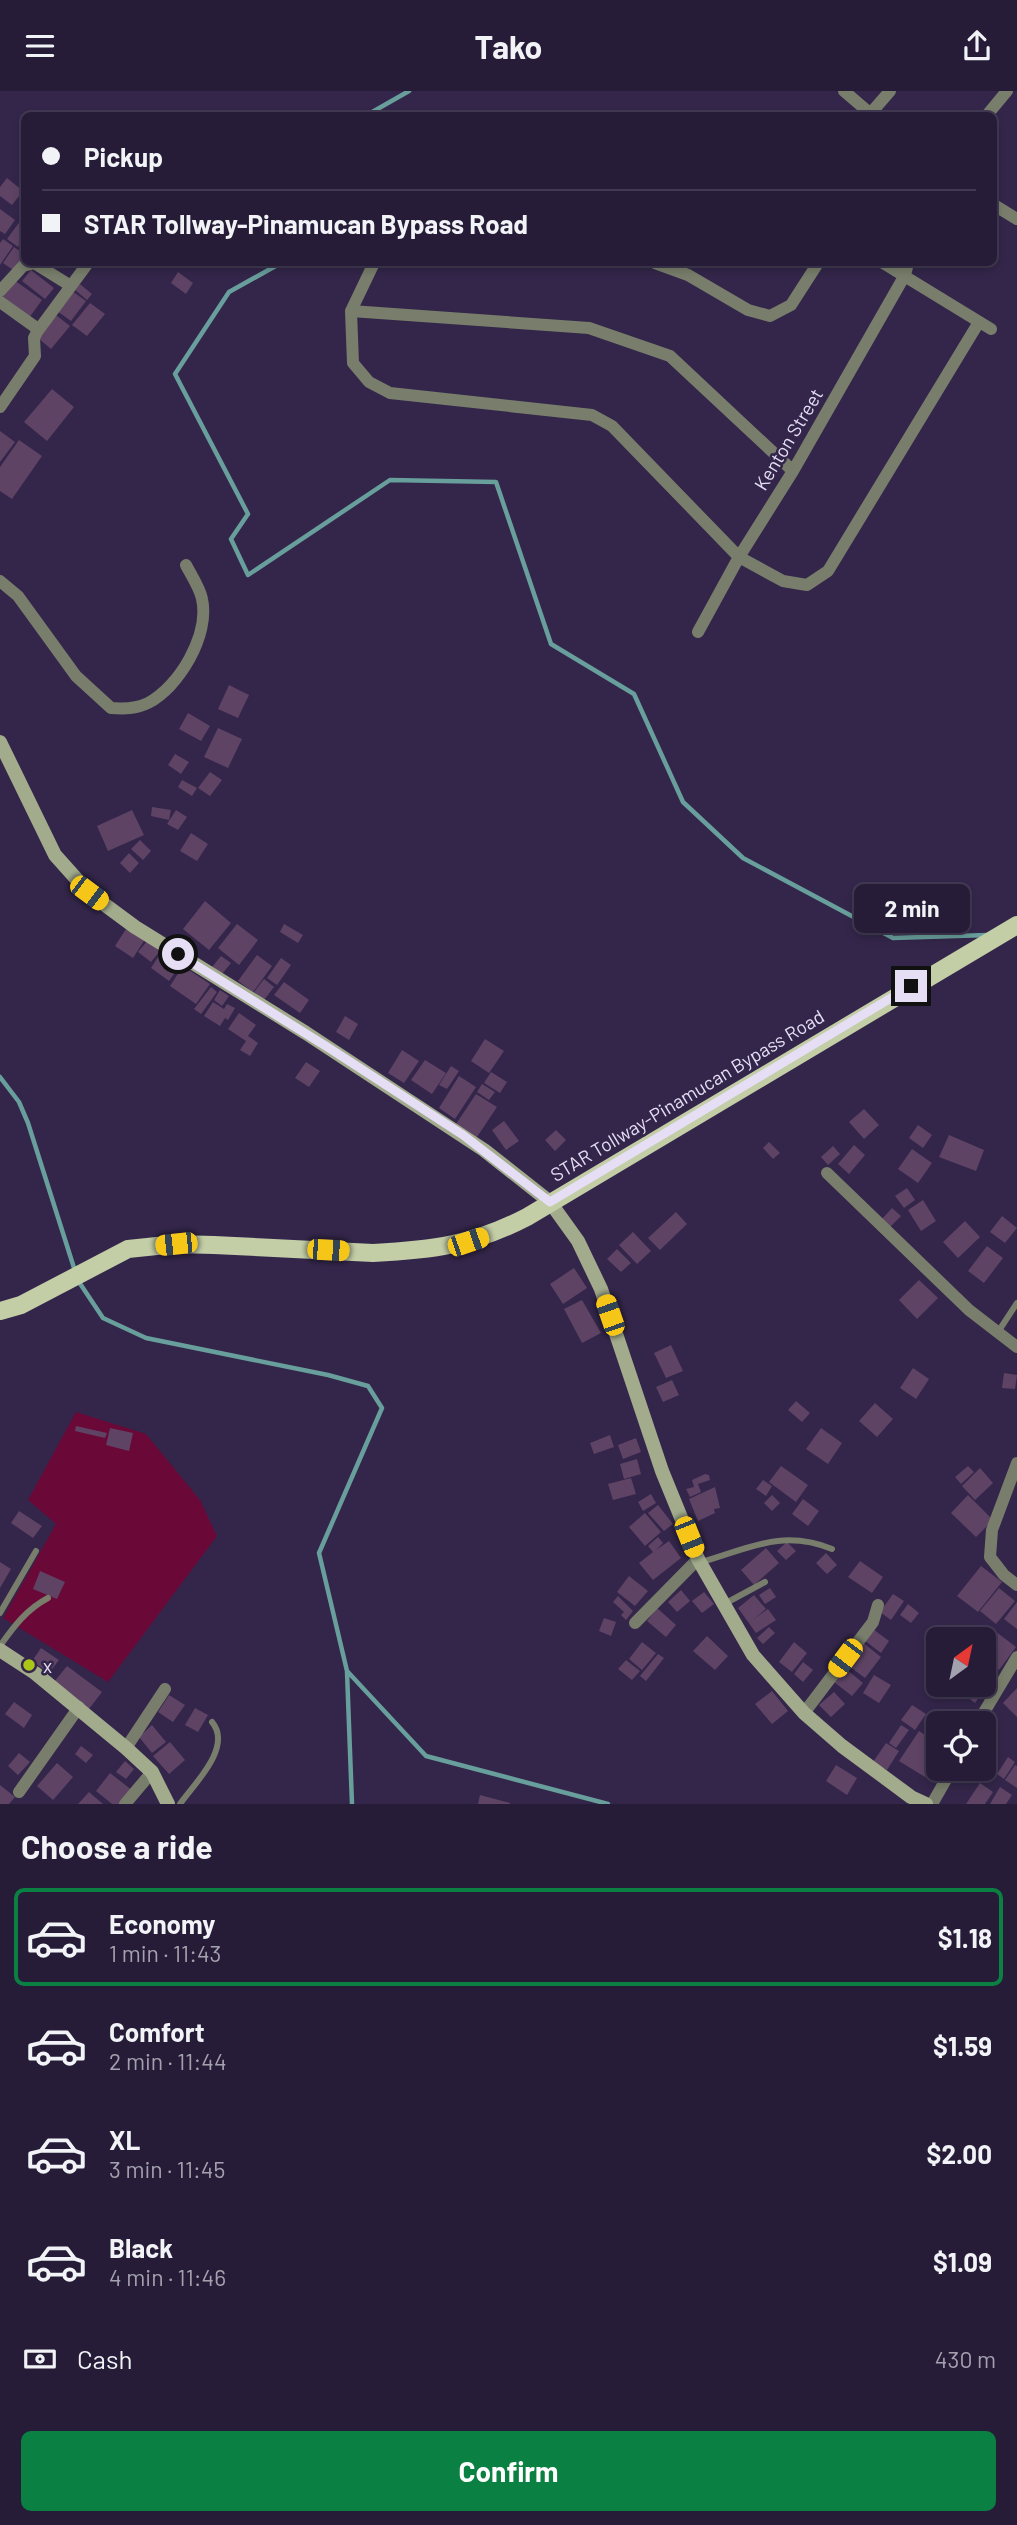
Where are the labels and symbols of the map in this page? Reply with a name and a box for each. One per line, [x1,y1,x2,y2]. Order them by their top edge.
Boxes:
street label: Kenton Street [749,384,827,494]
car [66,872,113,914]
callout: 2 min [853,885,969,933]
route start [162,938,194,970]
route end [895,970,927,1002]
street label: STAR Tollway-Pinamucan Bypass Road [546,1004,828,1186]
car [445,1225,492,1259]
car [155,1231,198,1257]
car [307,1238,350,1262]
car [594,1292,627,1338]
car [672,1514,707,1560]
north arrow [926,1627,996,1697]
car [824,1635,867,1681]
place label: x [43,1654,52,1677]
marker: x [21,1657,37,1673]

